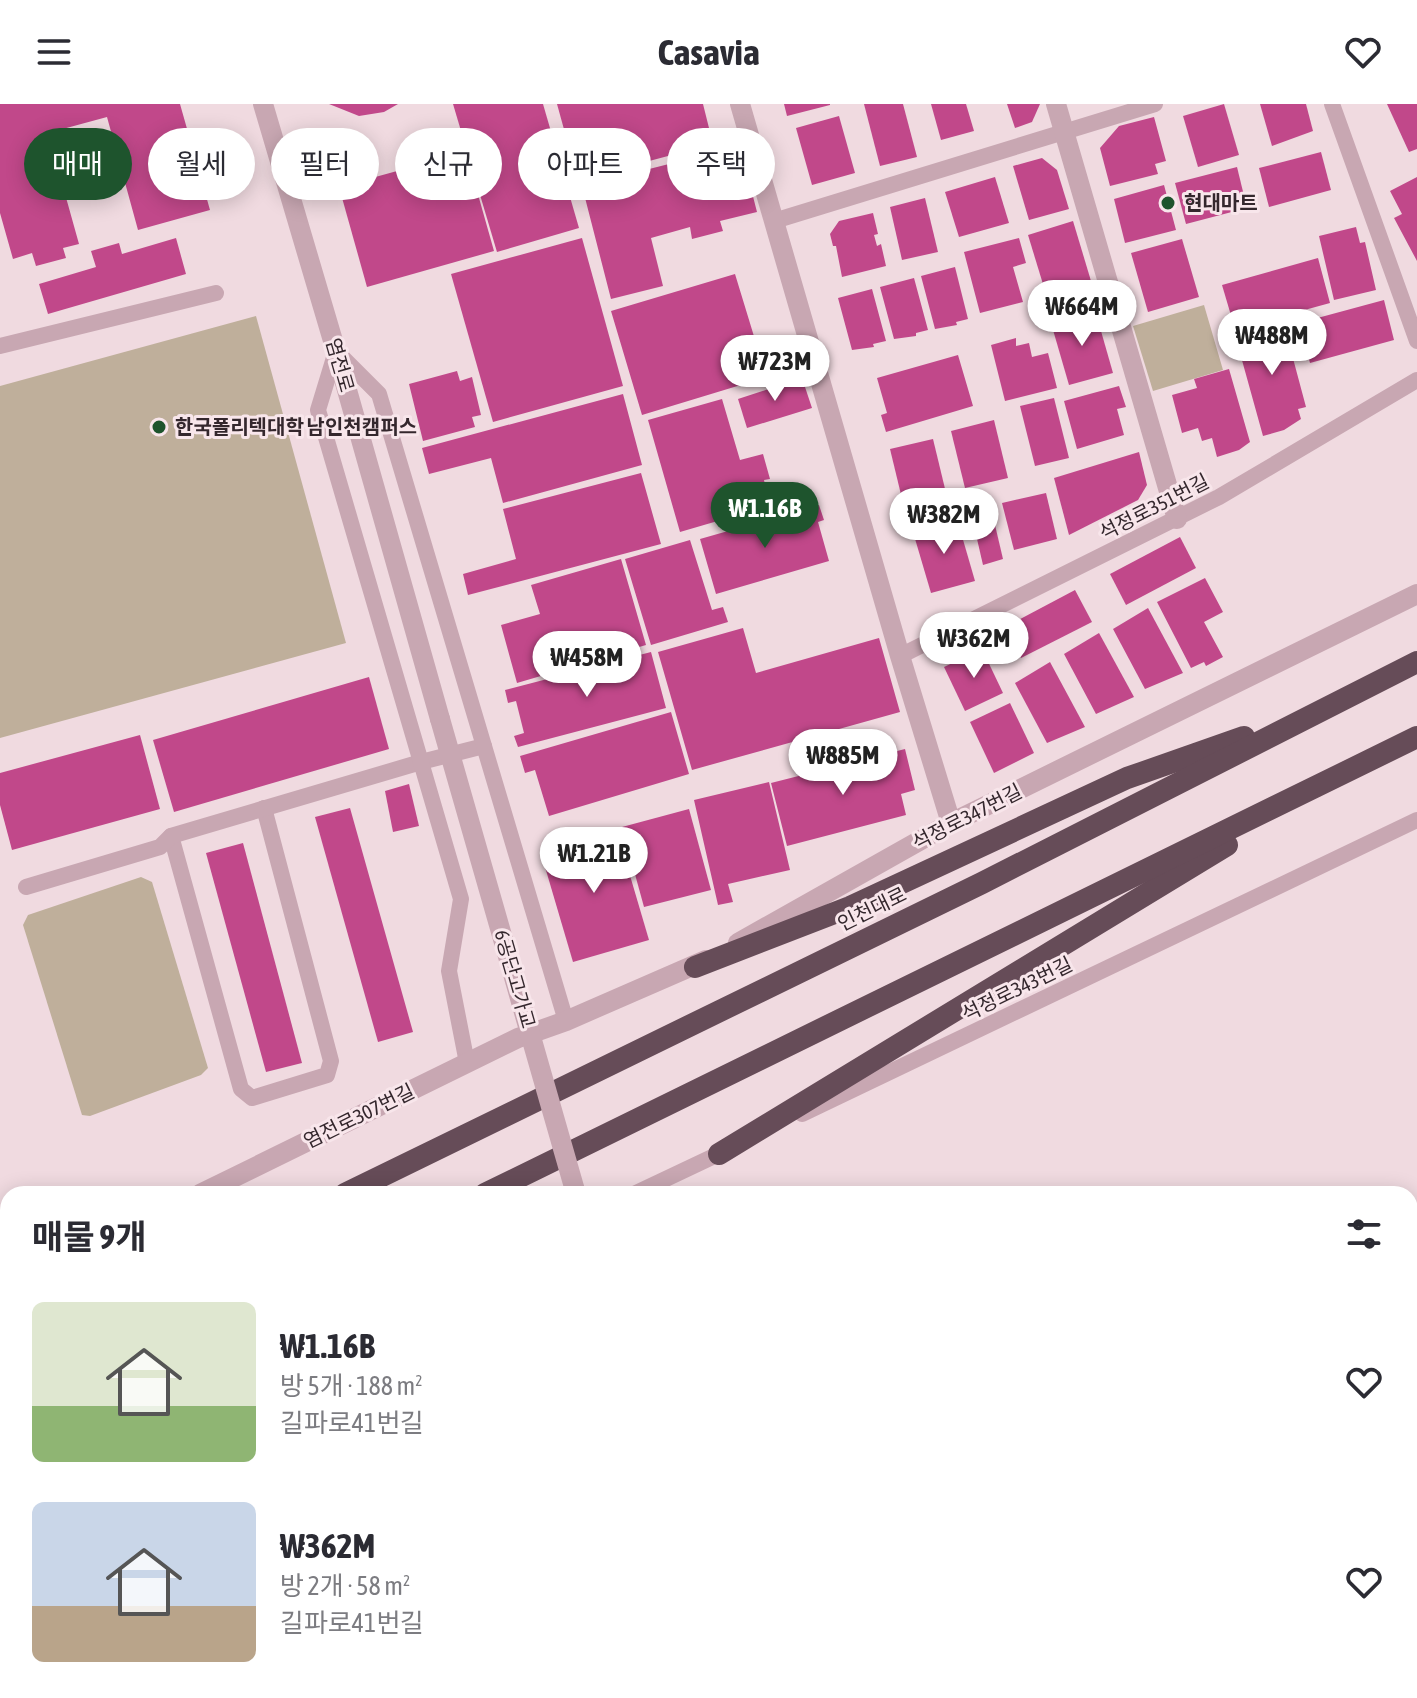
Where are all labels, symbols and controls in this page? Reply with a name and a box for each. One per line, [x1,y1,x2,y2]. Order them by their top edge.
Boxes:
icon: menu [32,30,76,74]
icon: heart [1341,30,1385,74]
text: Casavia [657,31,760,73]
chip: 매매 [24,128,132,200]
chip: 월세 [148,128,255,200]
chip: 필터 [271,128,379,200]
chip: 신규 [395,128,502,200]
chip: 아파트 [518,128,651,200]
chip: 주택 [667,128,775,200]
place label: 현대마트 [1184,191,1258,214]
marker: 현대마트 [1159,194,1177,212]
pin: ₩664M [1026,280,1138,348]
text: ₩664M [1046,291,1118,321]
pin: ₩488M [1216,309,1328,377]
text: ₩488M [1236,320,1308,350]
street label: 염전로 [322,335,359,395]
pin: ₩723M [719,335,831,403]
text: ₩723M [739,346,811,376]
place label: 한국폴리텍대학 남인천캠퍼스 [175,415,417,438]
marker: 한국폴리텍대학 남인천캠퍼스 [150,418,168,436]
street label: 석정로351번길 [1095,469,1213,544]
pin: ₩1.16B [700,482,830,550]
pin: ₩382M [888,488,1000,556]
text: ₩1.16B [729,493,801,523]
text: ₩382M [908,499,980,529]
pin: ₩362M [918,612,1030,680]
text: ₩362M [938,623,1010,653]
pin: ₩458M [531,631,643,699]
text: ₩458M [551,642,623,672]
pin: ₩885M [787,729,899,797]
text: ₩885M [807,740,879,770]
street label: 석정로347번길 [908,779,1026,854]
pin: ₩1.21B [529,827,659,895]
text: ₩1.21B [558,838,630,868]
street label: 인천대로 [834,882,910,935]
street label: 6공단고가교 [490,927,541,1031]
street label: 석정로343번길 [958,952,1076,1025]
street label: 염전로307번길 [300,1079,418,1152]
icon: filters [1342,1212,1386,1256]
text: 매물 9개 [32,1217,146,1256]
text: ₩1.16B [280,1326,375,1365]
icon: home [96,1334,192,1430]
icon: heart [1342,1360,1386,1404]
text: 방 5개 · 188 m² [280,1371,423,1401]
text: 길파로41번길 [280,1408,424,1438]
text: ₩362M [280,1526,375,1565]
icon: home [96,1534,192,1630]
icon: heart [1342,1560,1386,1604]
text: 방 2개 · 58 m² [280,1571,410,1601]
text: 길파로41번길 [280,1608,424,1638]

